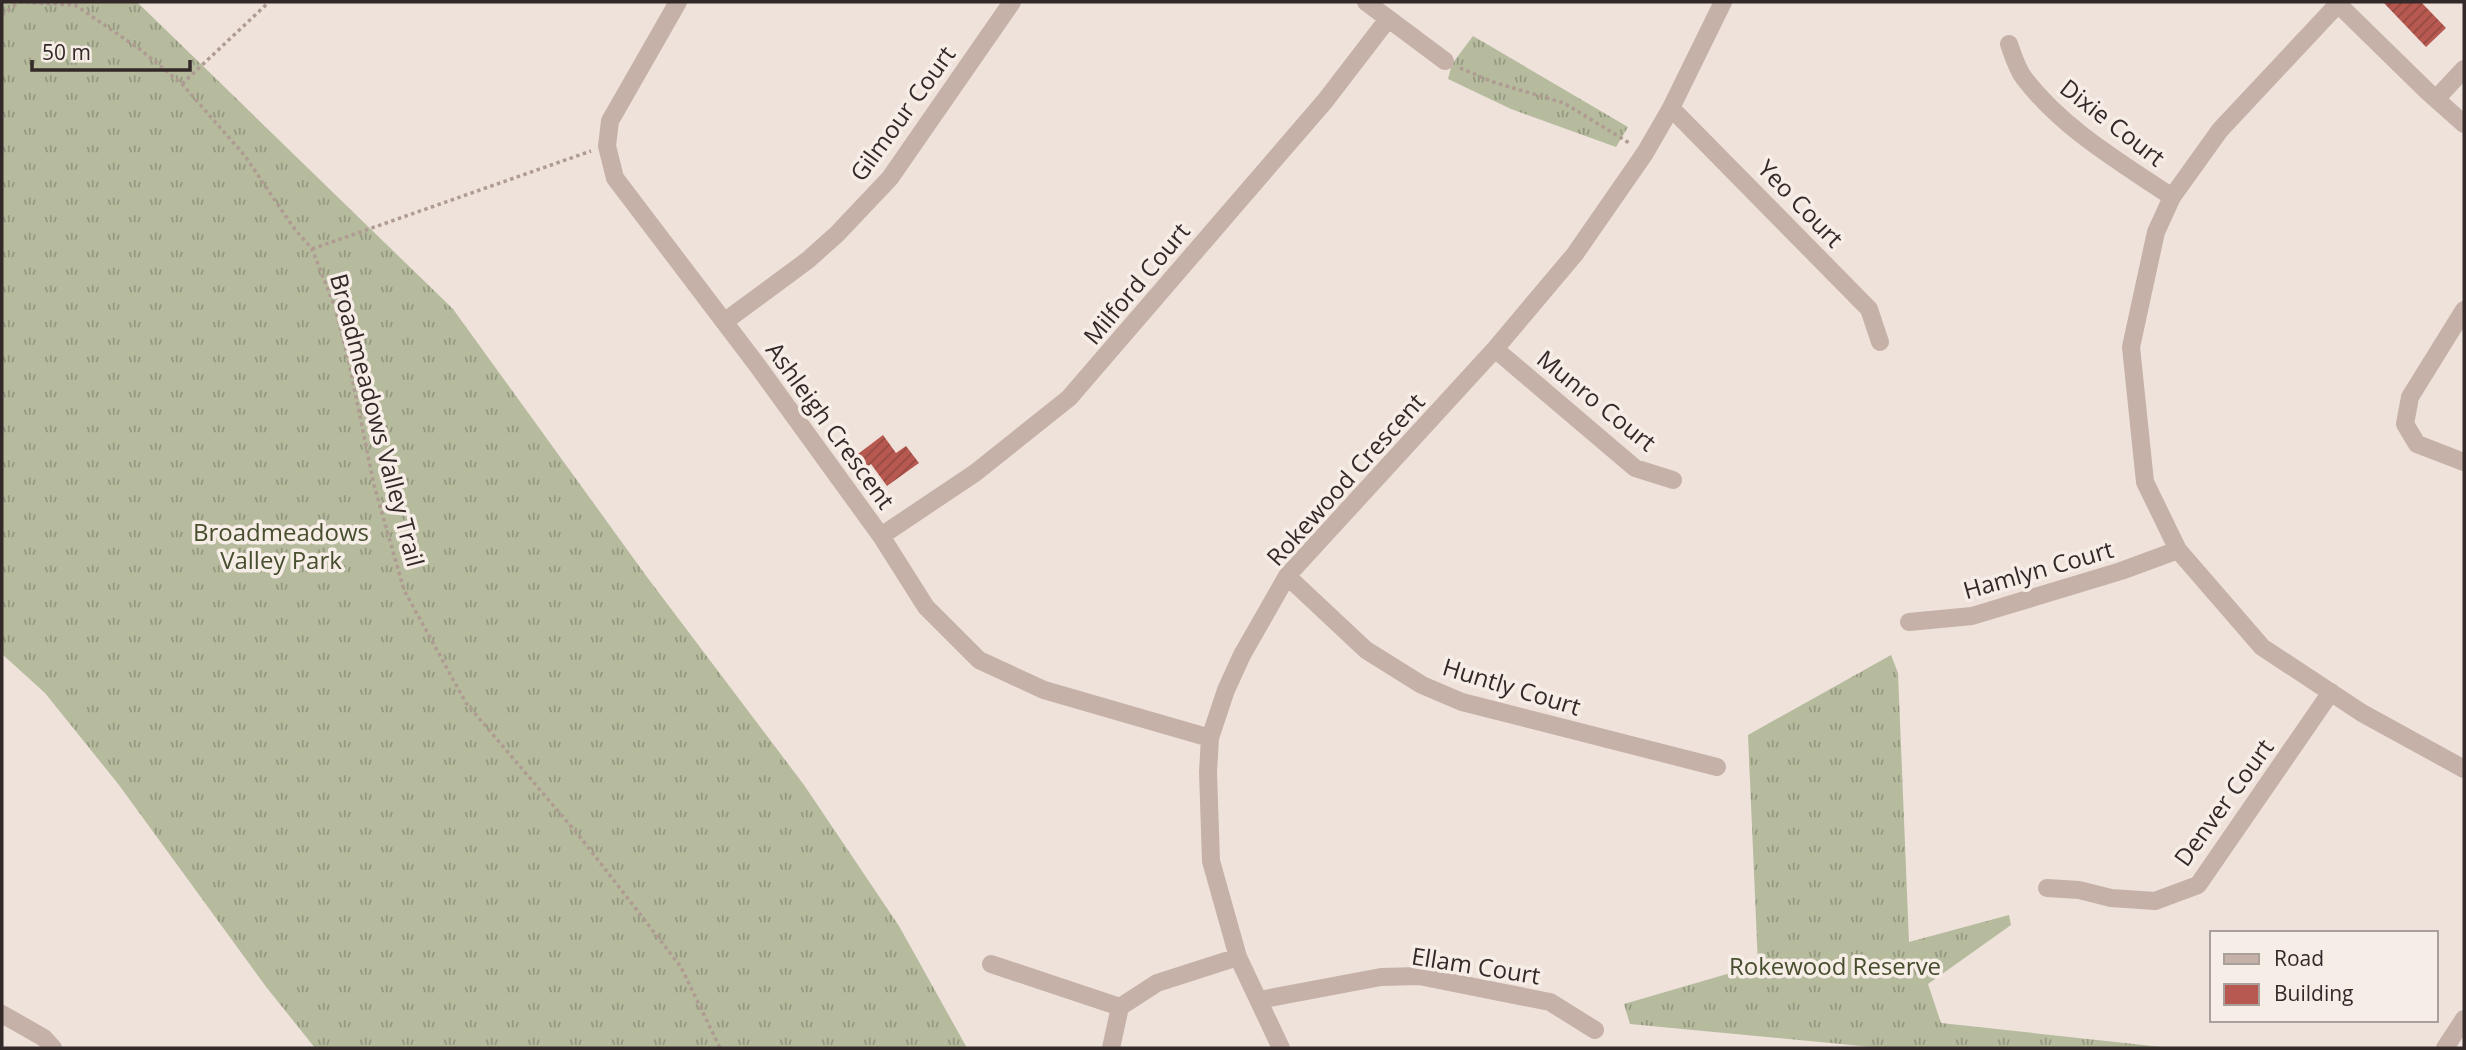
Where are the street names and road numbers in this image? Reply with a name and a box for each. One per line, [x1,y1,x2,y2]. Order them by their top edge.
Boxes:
street label: Gilmour Court [842,39,962,187]
street label: Dixie Court [2054,71,2172,173]
street label: Yeo Court [1751,152,1851,254]
street label: Milford Court [1075,215,1197,351]
street label: Broadmeadows Valley Trail [323,270,433,570]
street label: Ashleigh Crescent [759,335,903,515]
street label: Munro Court [1531,342,1663,458]
street label: Rokewood Crescent [1259,386,1431,572]
street label: Hamlyn Court [1959,532,2117,606]
street label: Huntly Court [1439,649,1585,723]
street label: Denver Court [2166,732,2280,872]
street label: Ellam Court [1409,939,1543,991]

